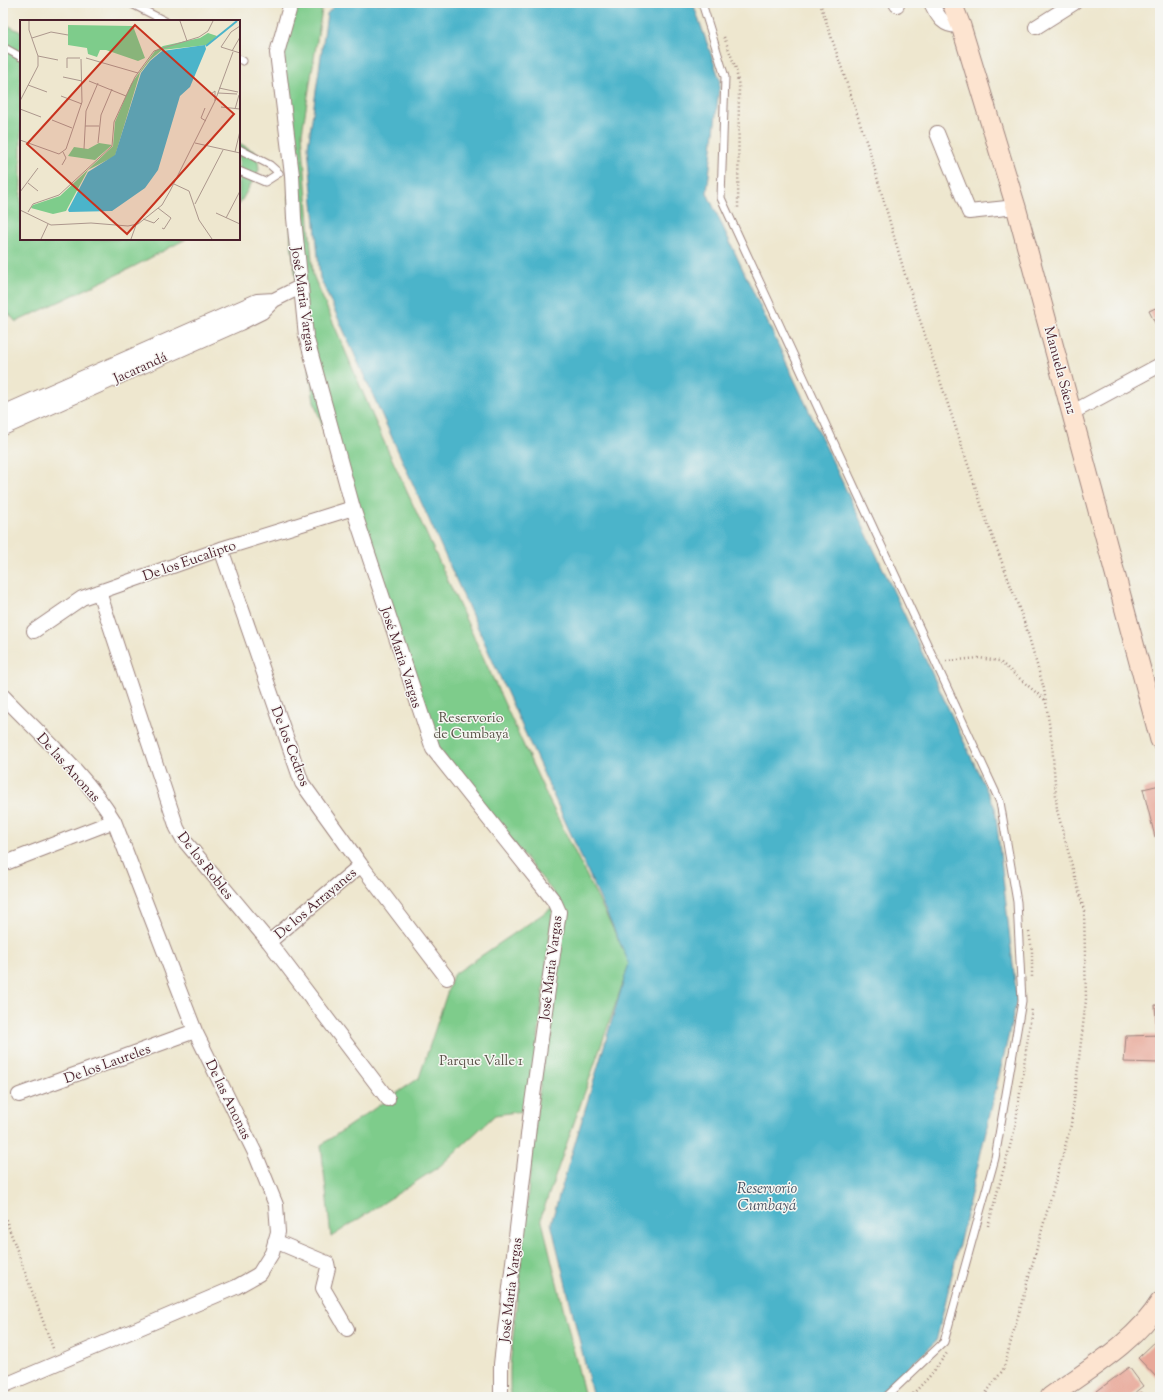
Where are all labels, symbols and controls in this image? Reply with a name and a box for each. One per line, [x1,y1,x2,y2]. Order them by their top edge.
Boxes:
inset map [20,20,240,240]
street label: José Maria Vargas [285,245,319,353]
street label: Manuela Sáenz [1038,324,1080,417]
street label: Jacarandá [110,348,171,390]
street label: De los Eucalipto [140,536,239,587]
street label: José Maria Vargas [374,604,426,711]
street label: De los Cedros [265,704,314,790]
park label: Reservorio de Cumbayá [433,709,509,745]
street label: De las Anonas [31,729,104,807]
street label: De los Robles [172,828,237,904]
street label: De los Arrayanes [271,864,362,945]
street label: José Maria Vargas [536,915,568,1023]
street label: De los Laureles [62,1040,154,1090]
park label: Parque Valle 1 [439,1052,523,1072]
street label: De las Anonas [199,1056,255,1143]
water label: Reservorio Cumbayá [737,1179,797,1217]
street label: José Maria Vargas [496,1237,528,1345]

